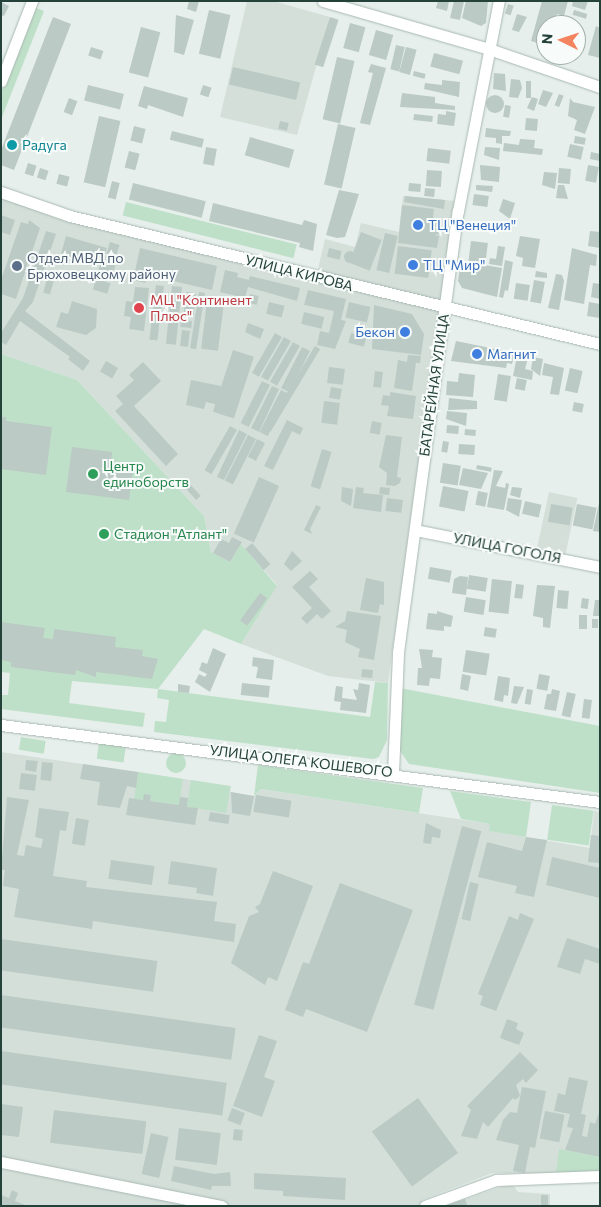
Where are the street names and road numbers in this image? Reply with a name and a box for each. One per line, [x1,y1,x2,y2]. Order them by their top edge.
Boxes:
street label: УЛИЦА КИРОВА [243,251,355,295]
street label: БАТАРЕЙНАЯ УЛИЦА [416,313,452,457]
street label: УЛИЦА ГОГОЛЯ [452,529,562,567]
street label: УЛИЦА ОЛЕГА КОШЕВОГО [209,741,393,781]

